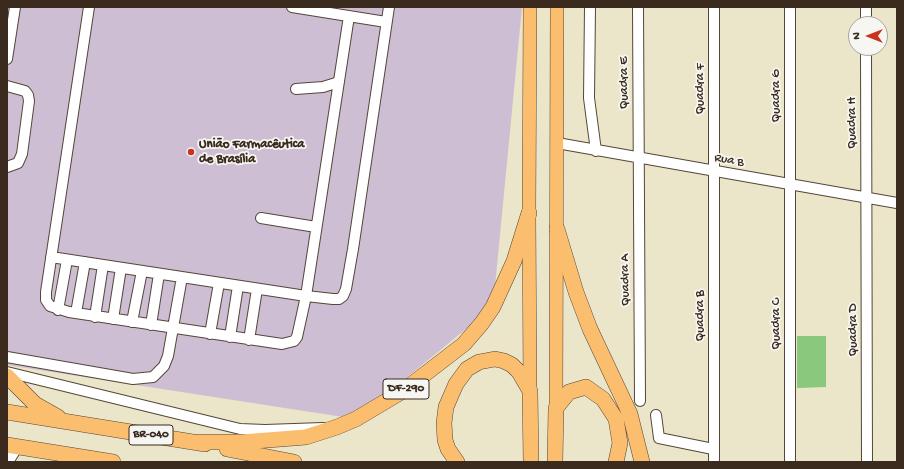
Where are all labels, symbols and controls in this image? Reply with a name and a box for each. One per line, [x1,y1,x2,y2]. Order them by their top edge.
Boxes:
north arrow [848,16,888,56]
text: N [851,32,863,40]
street label: Quadra E [617,57,633,109]
street label: Quadra F [693,63,709,115]
street label: Quadra G [769,70,785,122]
street label: Quadra H [845,97,861,149]
place label: União Farmacêutica de Brasília [199,137,304,168]
marker: União Farmacêutica de Brasília [186,147,196,157]
street label: Rua B [713,151,745,171]
street label: Quadra A [618,254,634,306]
street label: Quadra B [693,290,709,342]
street label: Quadra C [769,298,785,350]
street label: Quadra D [846,303,862,357]
road number: DF-290 [383,379,429,399]
road number: BR-040 [129,425,173,445]

